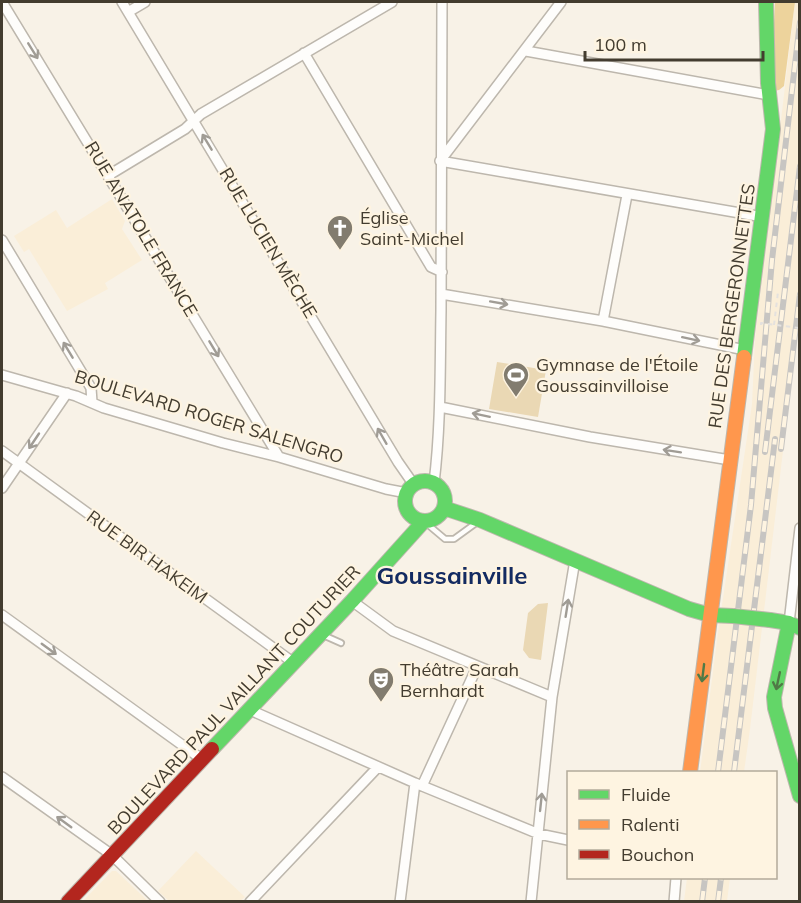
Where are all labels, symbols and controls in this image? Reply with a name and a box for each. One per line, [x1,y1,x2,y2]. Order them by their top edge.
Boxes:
scale bar [585,24,764,62]
text: 100 m [594,33,647,56]
one-way arrow [27,42,39,59]
one-way arrow [201,134,213,151]
street label: RUE ANATOLE FRANCE [80,137,203,321]
street label: RUE LUCIEN MÈCHE [214,163,323,322]
street label: RUE DES BERGERONNETTES [703,182,760,430]
place label: Église Saint-Michel [360,206,464,250]
church icon: Église Saint-Michel [325,213,355,251]
one-way arrow [489,298,508,309]
one-way arrow [680,334,700,345]
one-way arrow [209,340,221,357]
one-way arrow [61,342,73,359]
place label: Gymnase de l'Étoile Goussainvilloise [536,353,698,397]
sports icon: Gymnase de l'Étoile Goussainvilloise [501,360,531,398]
street label: BOULEVARD ROGER SALENGRO [72,365,346,468]
one-way arrow [471,409,490,421]
one-way arrow [376,428,388,445]
one-way arrow [28,432,40,448]
one-way arrow [663,445,683,456]
street label: RUE BIR HAKEIM [82,505,212,608]
street label: BOULEVARD PAUL VAILLANT COUTURIER [102,560,365,839]
district label: Goussainville [377,560,527,590]
one-way arrow [561,599,572,619]
one-way arrow [40,643,56,655]
place label: Théâtre Sarah Bernhardt [400,658,519,702]
one-way arrow [697,662,708,682]
theatre icon: Théâtre Sarah Bernhardt [366,665,396,703]
one-way arrow [772,671,783,690]
legend [567,771,777,879]
text: Fluide [621,783,671,806]
one-way arrow [536,792,547,812]
text: Ralenti [621,813,679,836]
one-way arrow [56,816,72,828]
text: Bouchon [621,843,694,866]

